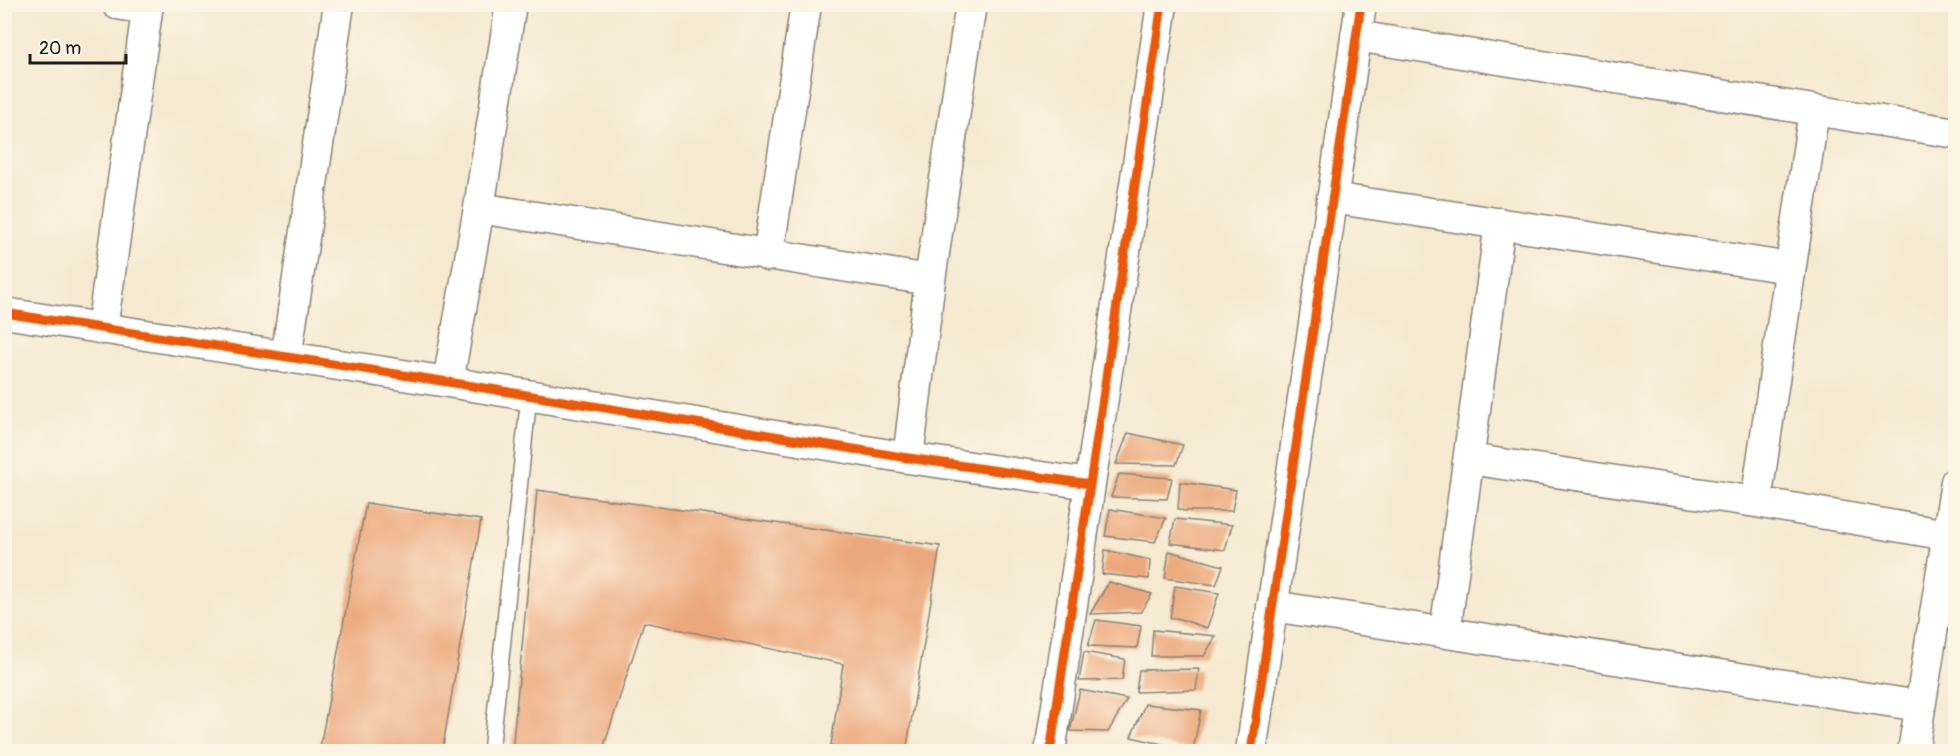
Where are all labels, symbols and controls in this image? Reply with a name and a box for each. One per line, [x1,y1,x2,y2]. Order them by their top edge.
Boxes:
scale bar [30,27,126,65]
text: 20 m [39,37,81,60]

